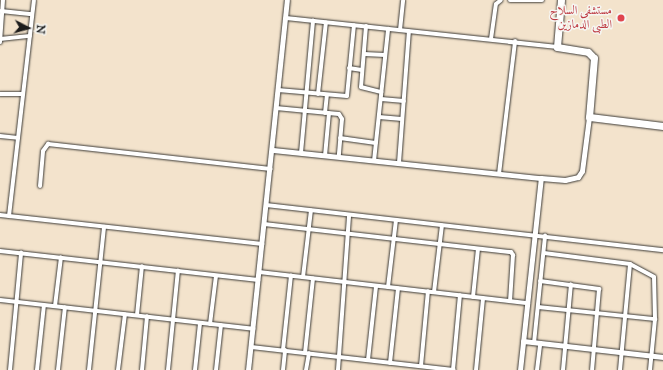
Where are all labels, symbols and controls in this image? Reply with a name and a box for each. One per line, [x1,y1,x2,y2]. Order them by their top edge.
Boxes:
place label: مستشفى السلاح الطبى الدمازين [550,4,612,32]
north arrow [8,8,48,48]
marker: مستشفى السلاح الطبى الدمازين [615,12,627,24]
text: N [33,24,47,35]

